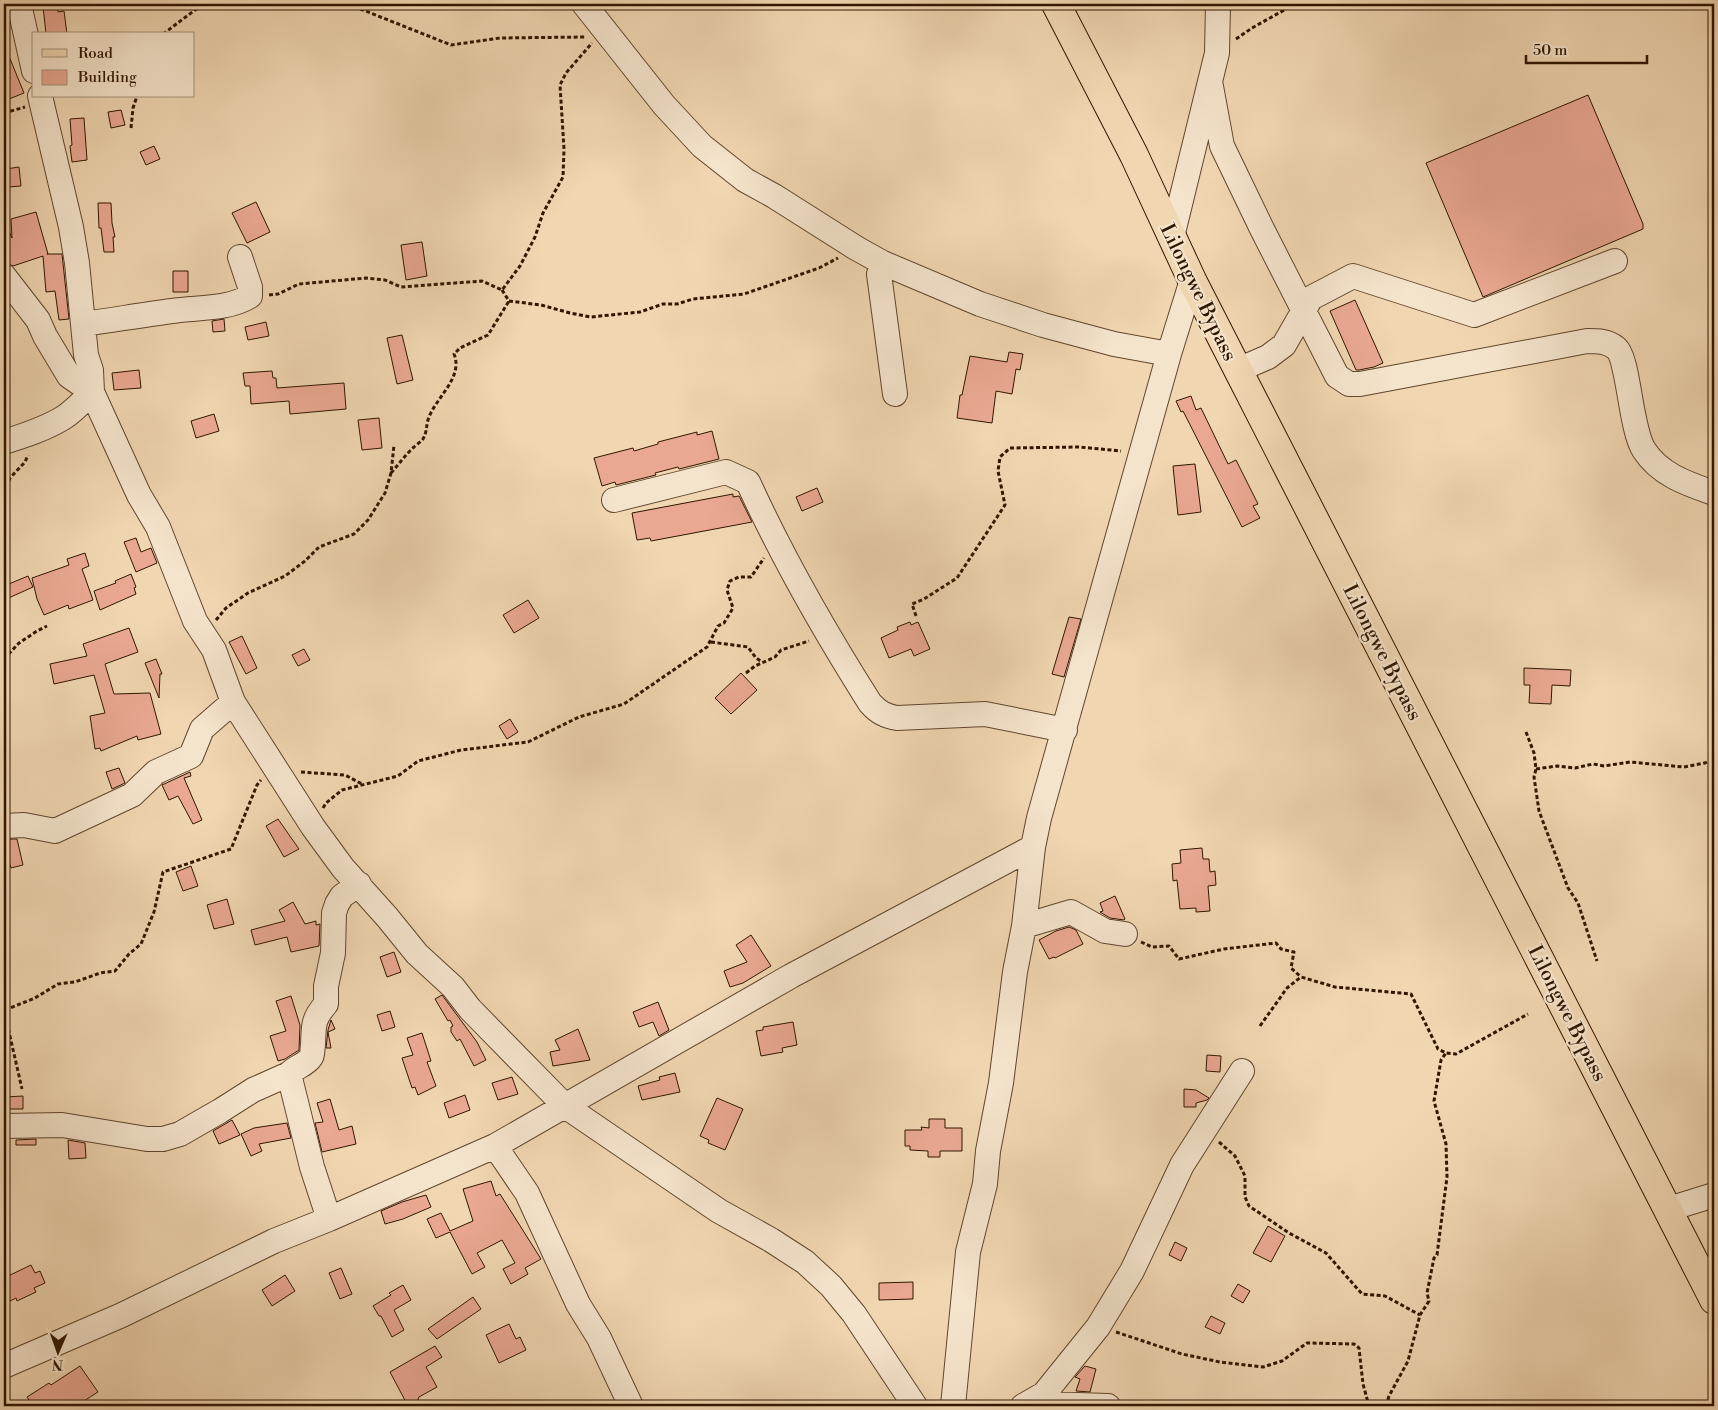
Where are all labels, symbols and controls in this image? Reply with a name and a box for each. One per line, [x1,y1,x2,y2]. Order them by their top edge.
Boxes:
legend [32,32,195,98]
scale bar [1526,32,1647,64]
text: 50 m [1533,41,1567,60]
text: Road [78,44,113,63]
text: Building [77,68,137,87]
street label: Lilongwe Bypass [1154,220,1242,365]
street label: Lilongwe Bypass [1337,580,1427,725]
street label: Lilongwe Bypass [1522,941,1612,1086]
north arrow [32,1328,82,1378]
text: N [52,1355,63,1373]

